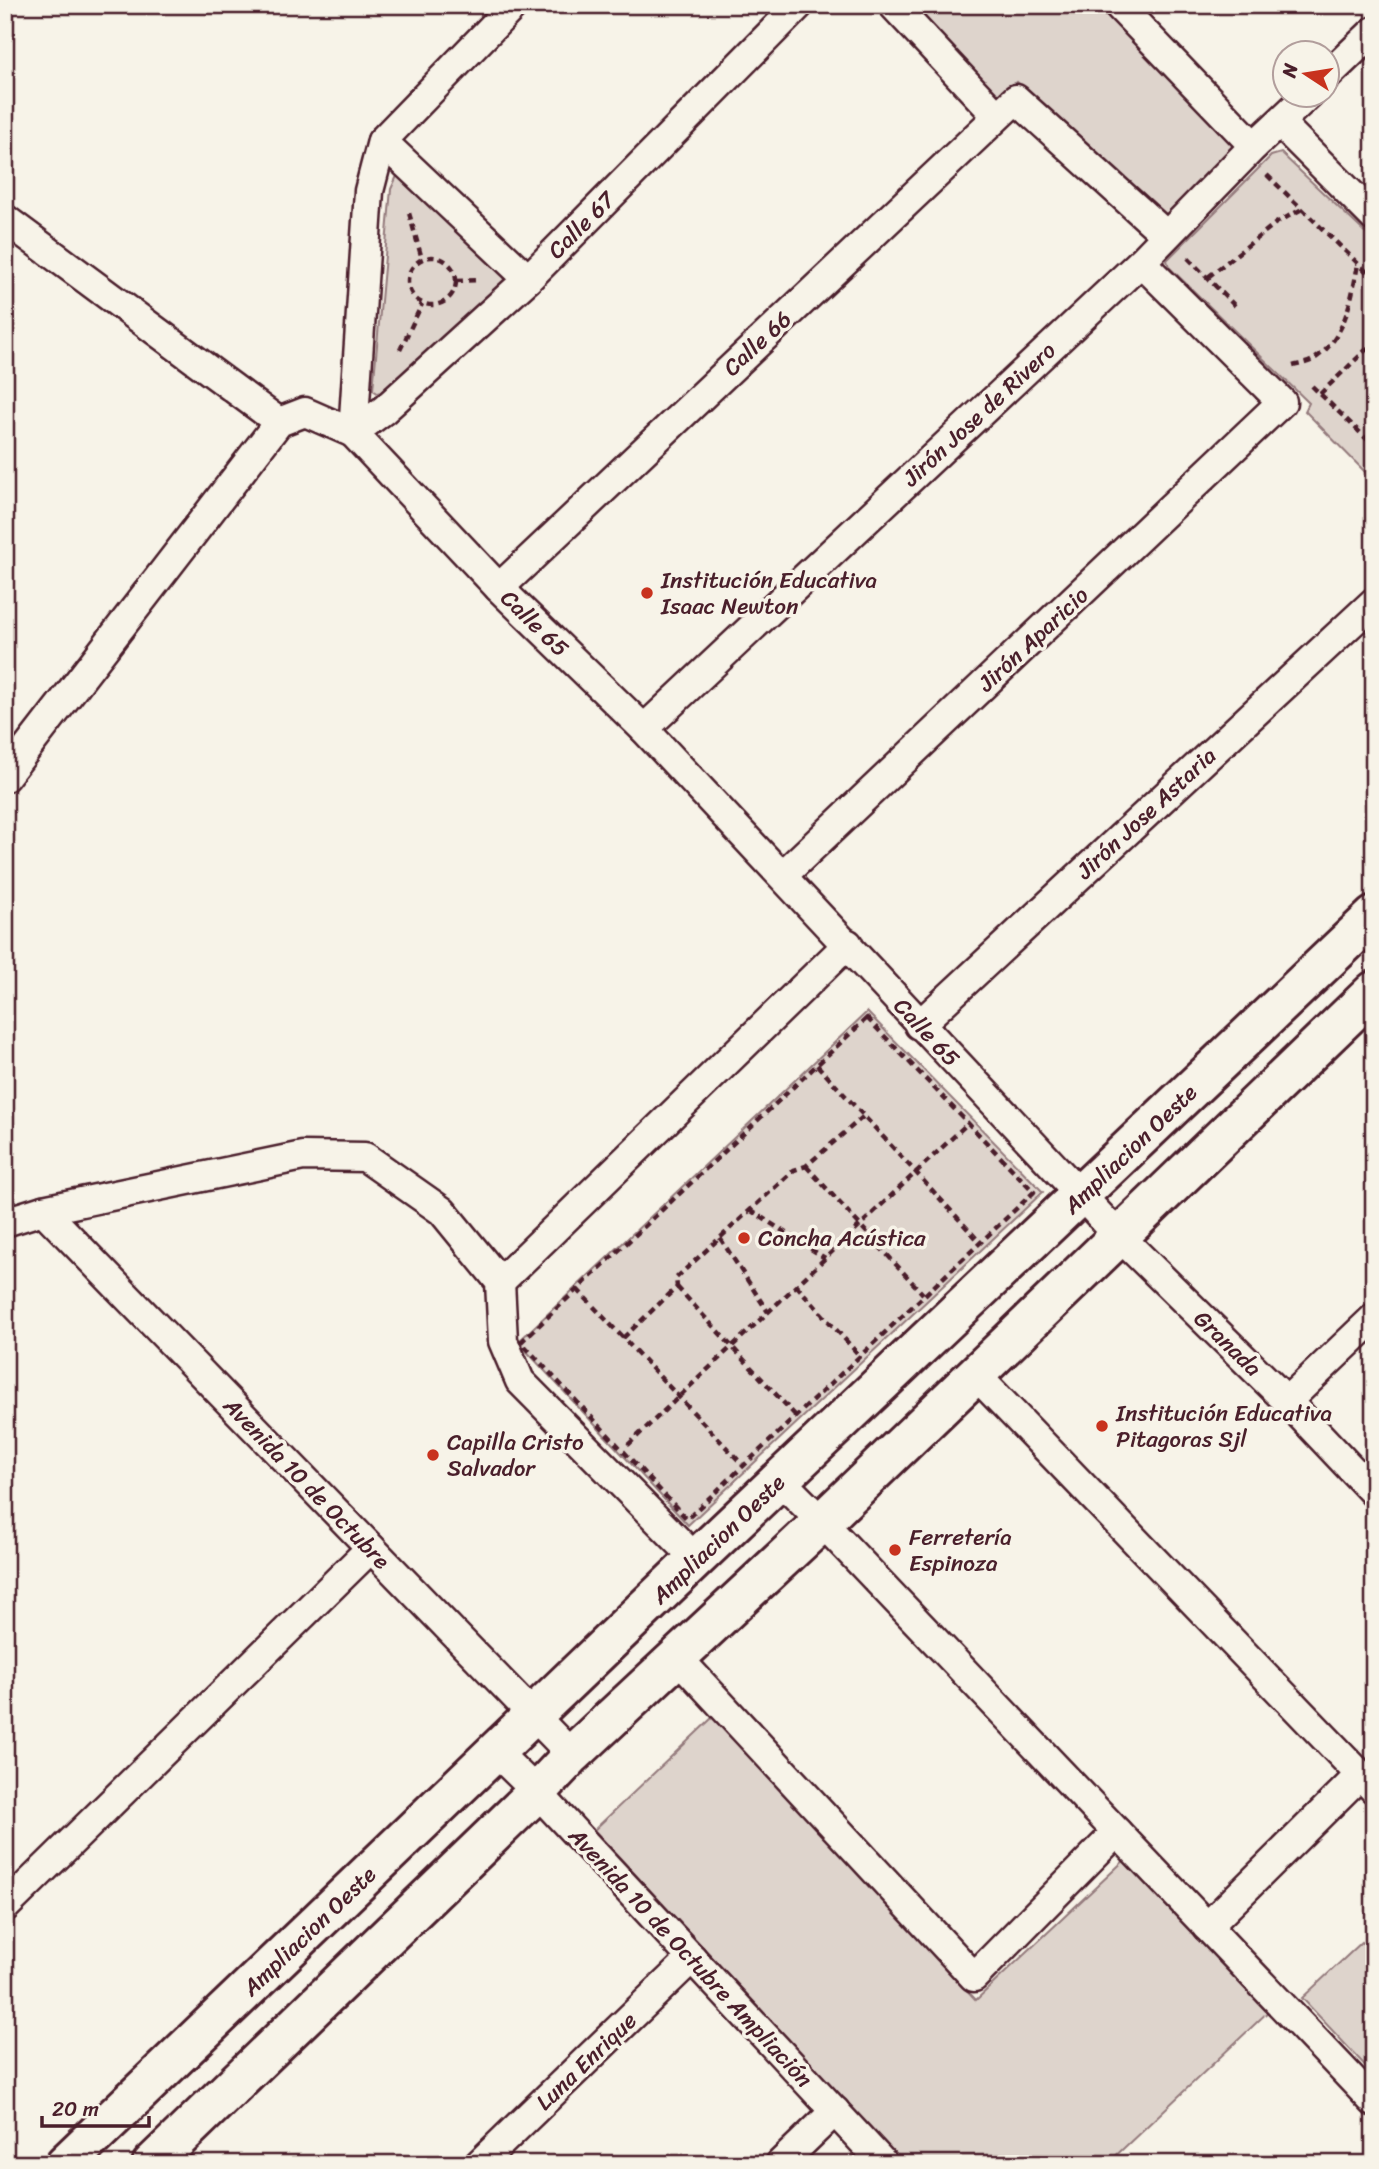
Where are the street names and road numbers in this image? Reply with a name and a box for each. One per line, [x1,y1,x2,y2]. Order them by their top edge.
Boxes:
street label: Calle 67 [538,180,627,269]
street label: Calle 66 [713,300,802,387]
street label: Jirón Jose de Rivero [892,331,1066,498]
street label: Jirón Aparicio [967,576,1099,703]
street label: Calle 65 [490,579,579,667]
street label: Jirón Jose Astaria [1066,737,1227,890]
street label: Calle 65 [883,988,970,1077]
street label: Ampliacion Oeste [1053,1074,1207,1225]
street label: Granada [1184,1300,1272,1387]
street label: Avenida 10 de Octubre [212,1387,400,1579]
street label: Ampliacion Oeste [641,1464,795,1615]
street label: Avenida 10 de Octubre Ampliación [557,1817,823,2097]
street label: Ampliacion Oeste [232,1856,386,2007]
street label: Luna Enrique [526,2002,647,2121]

